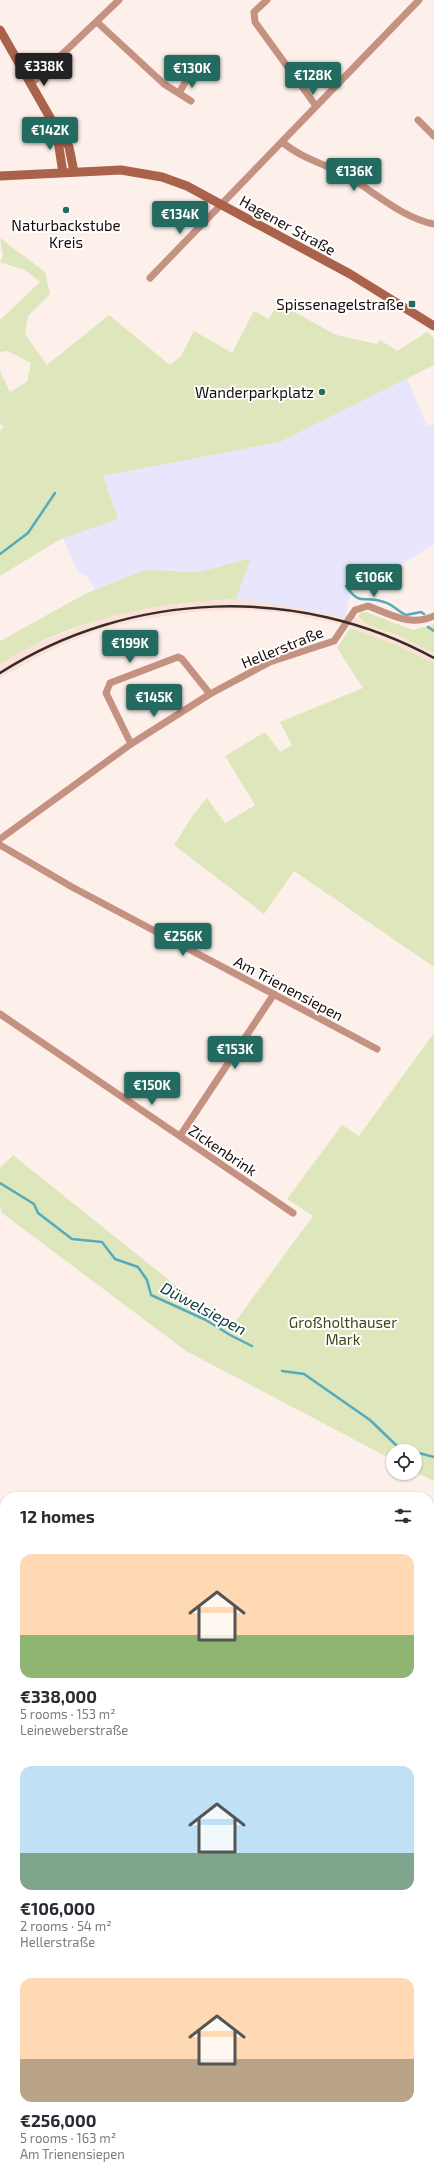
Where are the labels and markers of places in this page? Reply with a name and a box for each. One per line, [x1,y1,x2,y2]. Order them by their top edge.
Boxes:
pin: €338K [16,53,72,87]
pin: €130K [164,55,220,89]
pin: €128K [285,62,341,96]
pin: €142K [22,117,78,151]
pin: €136K [326,158,382,192]
pin: €134K [152,201,208,235]
marker: Naturbackstube Kreis [61,205,71,215]
place label: Naturbackstube Kreis [11,216,121,251]
place label: Spissenagelstraße [276,295,404,313]
marker: Spissenagelstraße [407,299,417,309]
place label: Wanderparkplatz [195,383,314,401]
marker: Wanderparkplatz [317,387,327,397]
pin: €106K [346,564,402,598]
pin: €199K [102,630,158,664]
pin: €145K [126,684,182,718]
pin: €256K [155,923,211,957]
pin: €153K [207,1036,263,1070]
pin: €150K [124,1072,180,1106]

